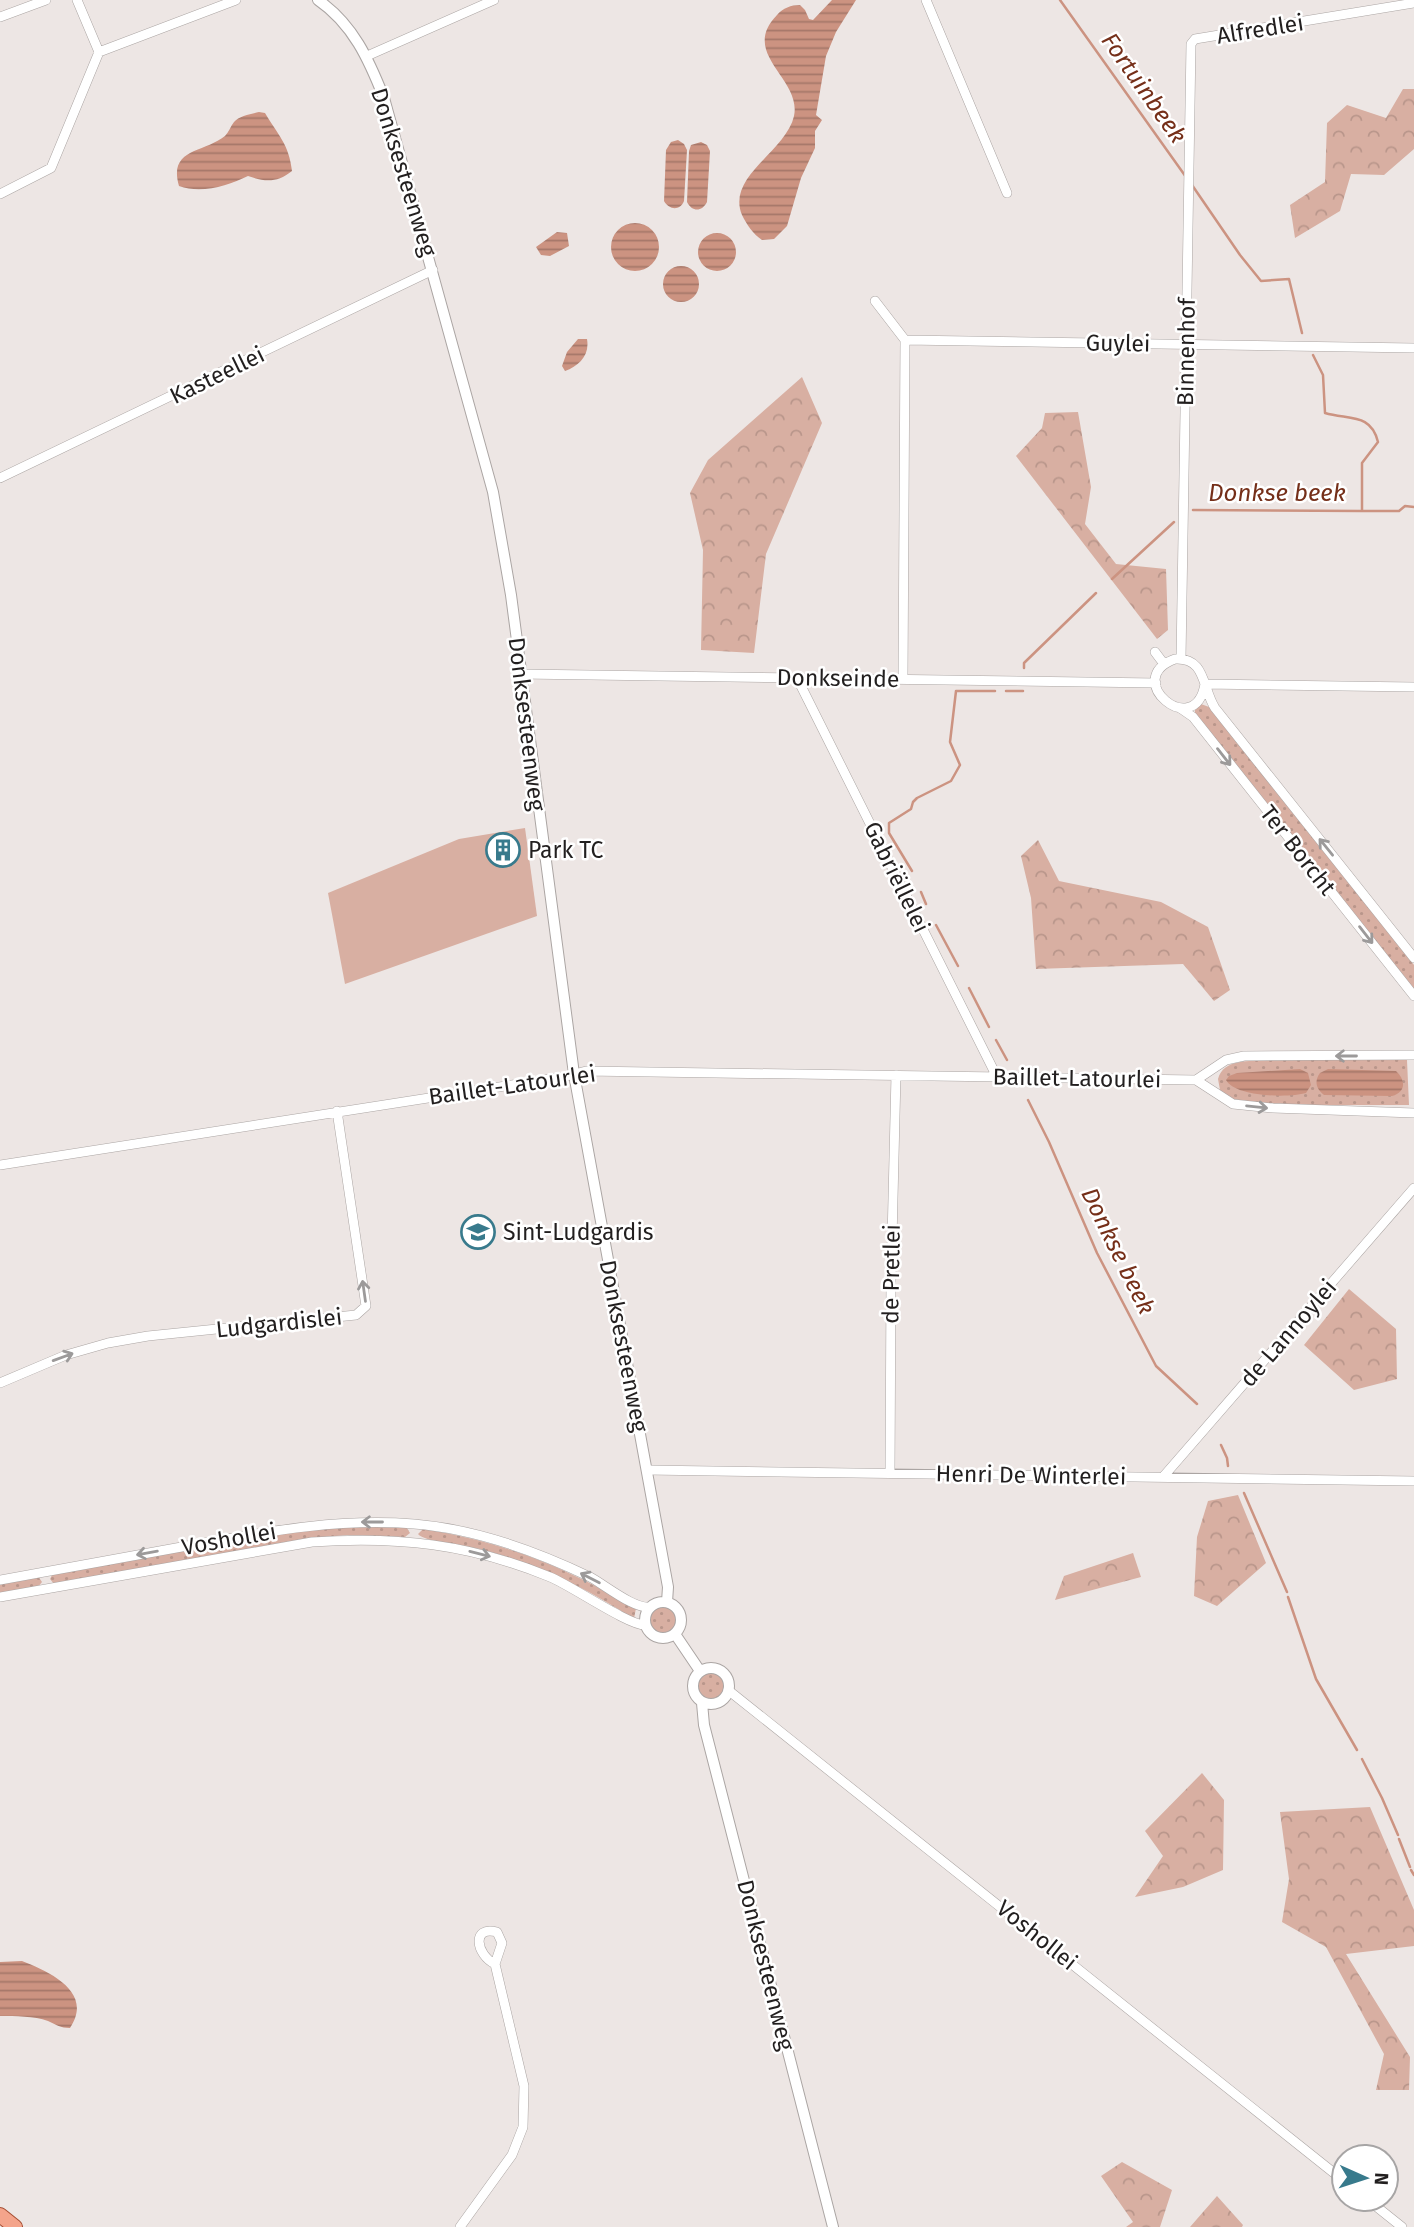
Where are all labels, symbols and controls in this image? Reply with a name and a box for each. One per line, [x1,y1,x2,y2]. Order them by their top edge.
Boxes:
street label: Alfredlei [1214,8,1306,50]
water label: Fortuinbeek [1096,27,1192,149]
street label: Donksesteenweg [365,84,443,260]
street label: Binnenhof [1171,295,1201,406]
street label: Guylei [1085,328,1151,358]
street label: Kasteellei [165,340,269,410]
water label: Donkse beek [1208,479,1346,507]
street label: Donksesteenweg [502,635,552,813]
street label: Donkseinde [776,663,900,693]
one-way arrow [1217,748,1232,766]
street label: Ter Borcht [1254,799,1342,901]
street label: Gabriëllelei [858,817,936,937]
building icon: Park TC [484,831,522,869]
place label: Park TC [528,836,603,864]
one-way arrow [1318,838,1333,857]
one-way arrow [1358,926,1373,944]
one-way arrow [1335,1049,1358,1062]
street label: Baillet-Latourlei [427,1059,597,1111]
street label: Baillet-Latourlei [992,1063,1162,1093]
one-way arrow [1245,1100,1268,1113]
water label: Donkse beek [1075,1183,1161,1319]
school or university icon: Sint-Ludgardis [459,1213,497,1251]
place label: Sint-Ludgardis [503,1218,654,1246]
street label: de Pretlei [876,1224,906,1324]
street label: Donksesteenweg [594,1257,654,1435]
street label: de Lannoylei [1234,1273,1342,1393]
one-way arrow [357,1280,370,1303]
street label: Ludgardislei [214,1302,344,1344]
one-way arrow [52,1350,74,1362]
street label: Henri De Winterlei [935,1459,1127,1491]
one-way arrow [361,1515,384,1529]
street label: Voshollei [179,1517,279,1561]
one-way arrow [136,1547,159,1560]
one-way arrow [469,1548,491,1561]
one-way arrow [581,1571,601,1585]
street label: Donksesteenweg [731,1877,801,2053]
street label: Voshollei [991,1894,1083,1976]
north arrow [1330,2143,1400,2213]
text: N [1370,2172,1393,2186]

